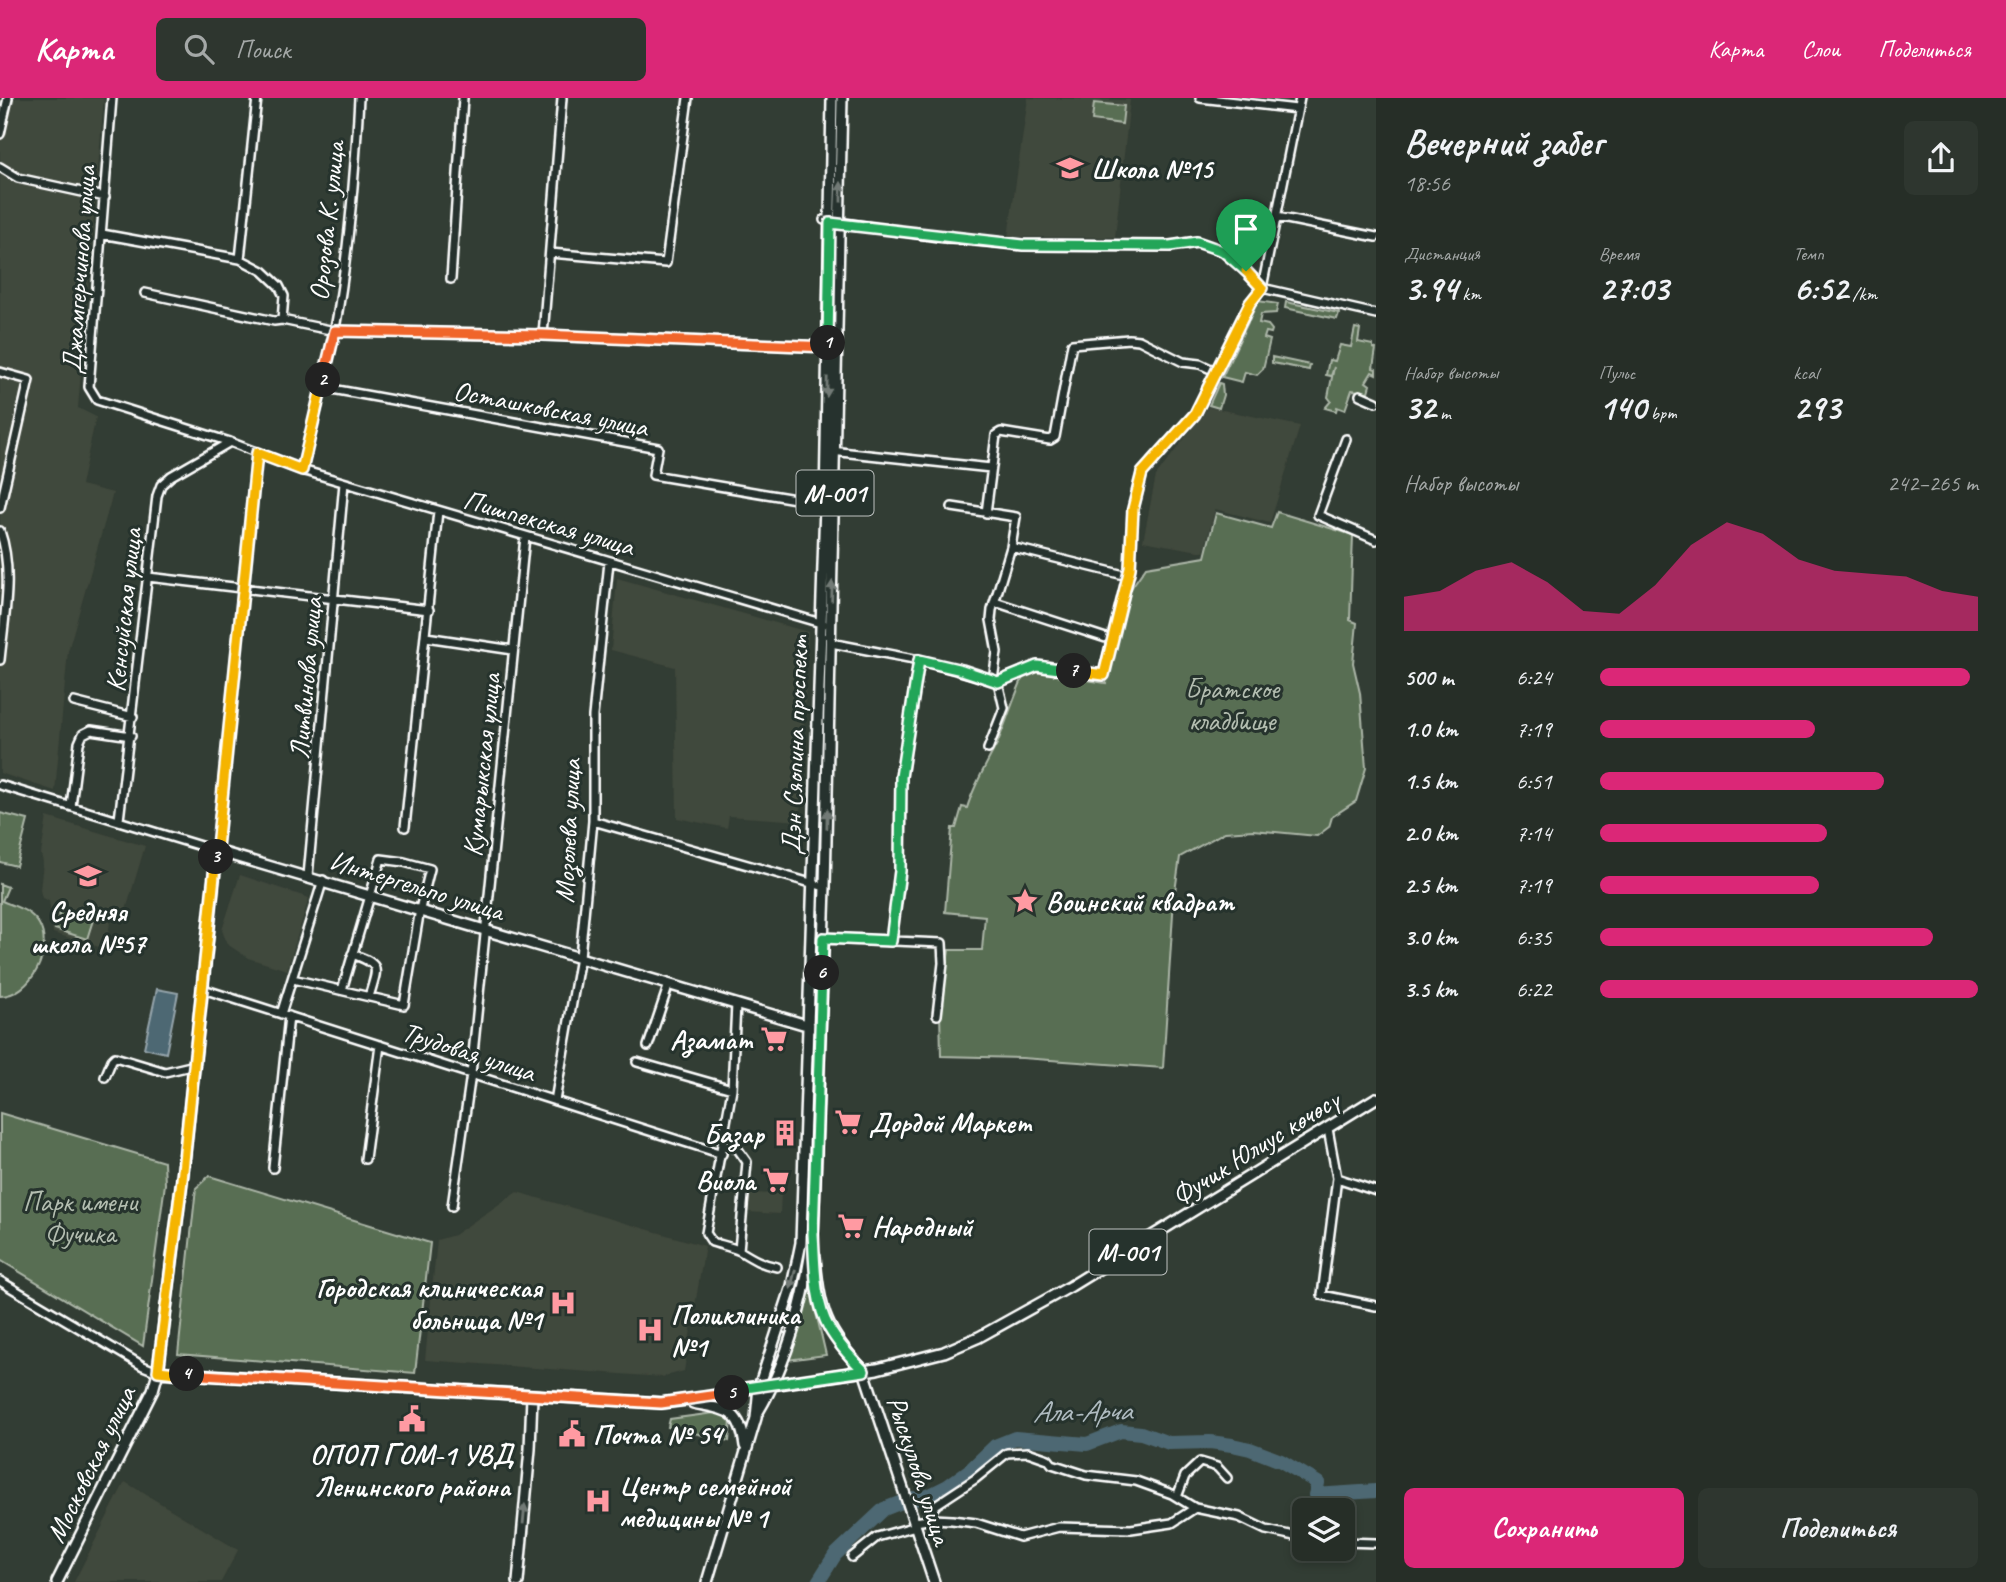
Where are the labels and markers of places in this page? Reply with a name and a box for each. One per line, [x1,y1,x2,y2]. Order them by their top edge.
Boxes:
place label: Школа №15 [1091,151,1215,186]
school or university icon: Школа №15 [1055,153,1085,183]
pin [1216,199,1276,271]
pin: 1 [810,326,846,360]
pin: 2 [306,362,340,398]
pin: 7 [1056,654,1092,688]
pin: 3 [198,840,234,874]
school or university icon: Средняя школа №57 [73,861,103,891]
place label: Воинский квадрат [1046,884,1236,919]
place icon: Воинский квадрат [1010,886,1040,916]
place label: Средняя школа №57 [31,894,148,961]
pin: 6 [804,956,840,990]
place label: Азамат [670,1022,754,1058]
supermarket icon: Азамат [759,1024,789,1054]
place label: Дордой Маркет [869,1105,1033,1140]
supermarket icon: Дордой Маркет [833,1107,863,1137]
place label: Базар [704,1116,765,1152]
building icon: Базар [770,1118,800,1148]
place label: Виола [696,1163,758,1198]
supermarket icon: Виола [761,1165,791,1195]
place label: Народный [872,1209,975,1244]
supermarket icon: Народный [836,1211,866,1241]
place label: Городская клиническая больница №1 [316,1270,545,1337]
hospital icon: Городская клиническая больница №1 [548,1288,578,1318]
place label: Поликлиника №1 [671,1297,802,1364]
hospital icon: Поликлиника №1 [635,1315,665,1345]
pin: 4 [170,1356,204,1392]
pin: 5 [714,1376,750,1410]
public building icon: ОПОП ГОМ-1 УВД Ленинского района [397,1404,427,1434]
place label: Почта № 54 [593,1417,725,1452]
public building icon: Почта № 54 [557,1419,587,1449]
place label: ОПОП ГОМ-1 УВД Ленинского района [310,1437,515,1504]
place label: Центр семейной медицины № 1 [619,1468,793,1535]
hospital icon: Центр семейной медицины № 1 [583,1486,613,1516]

